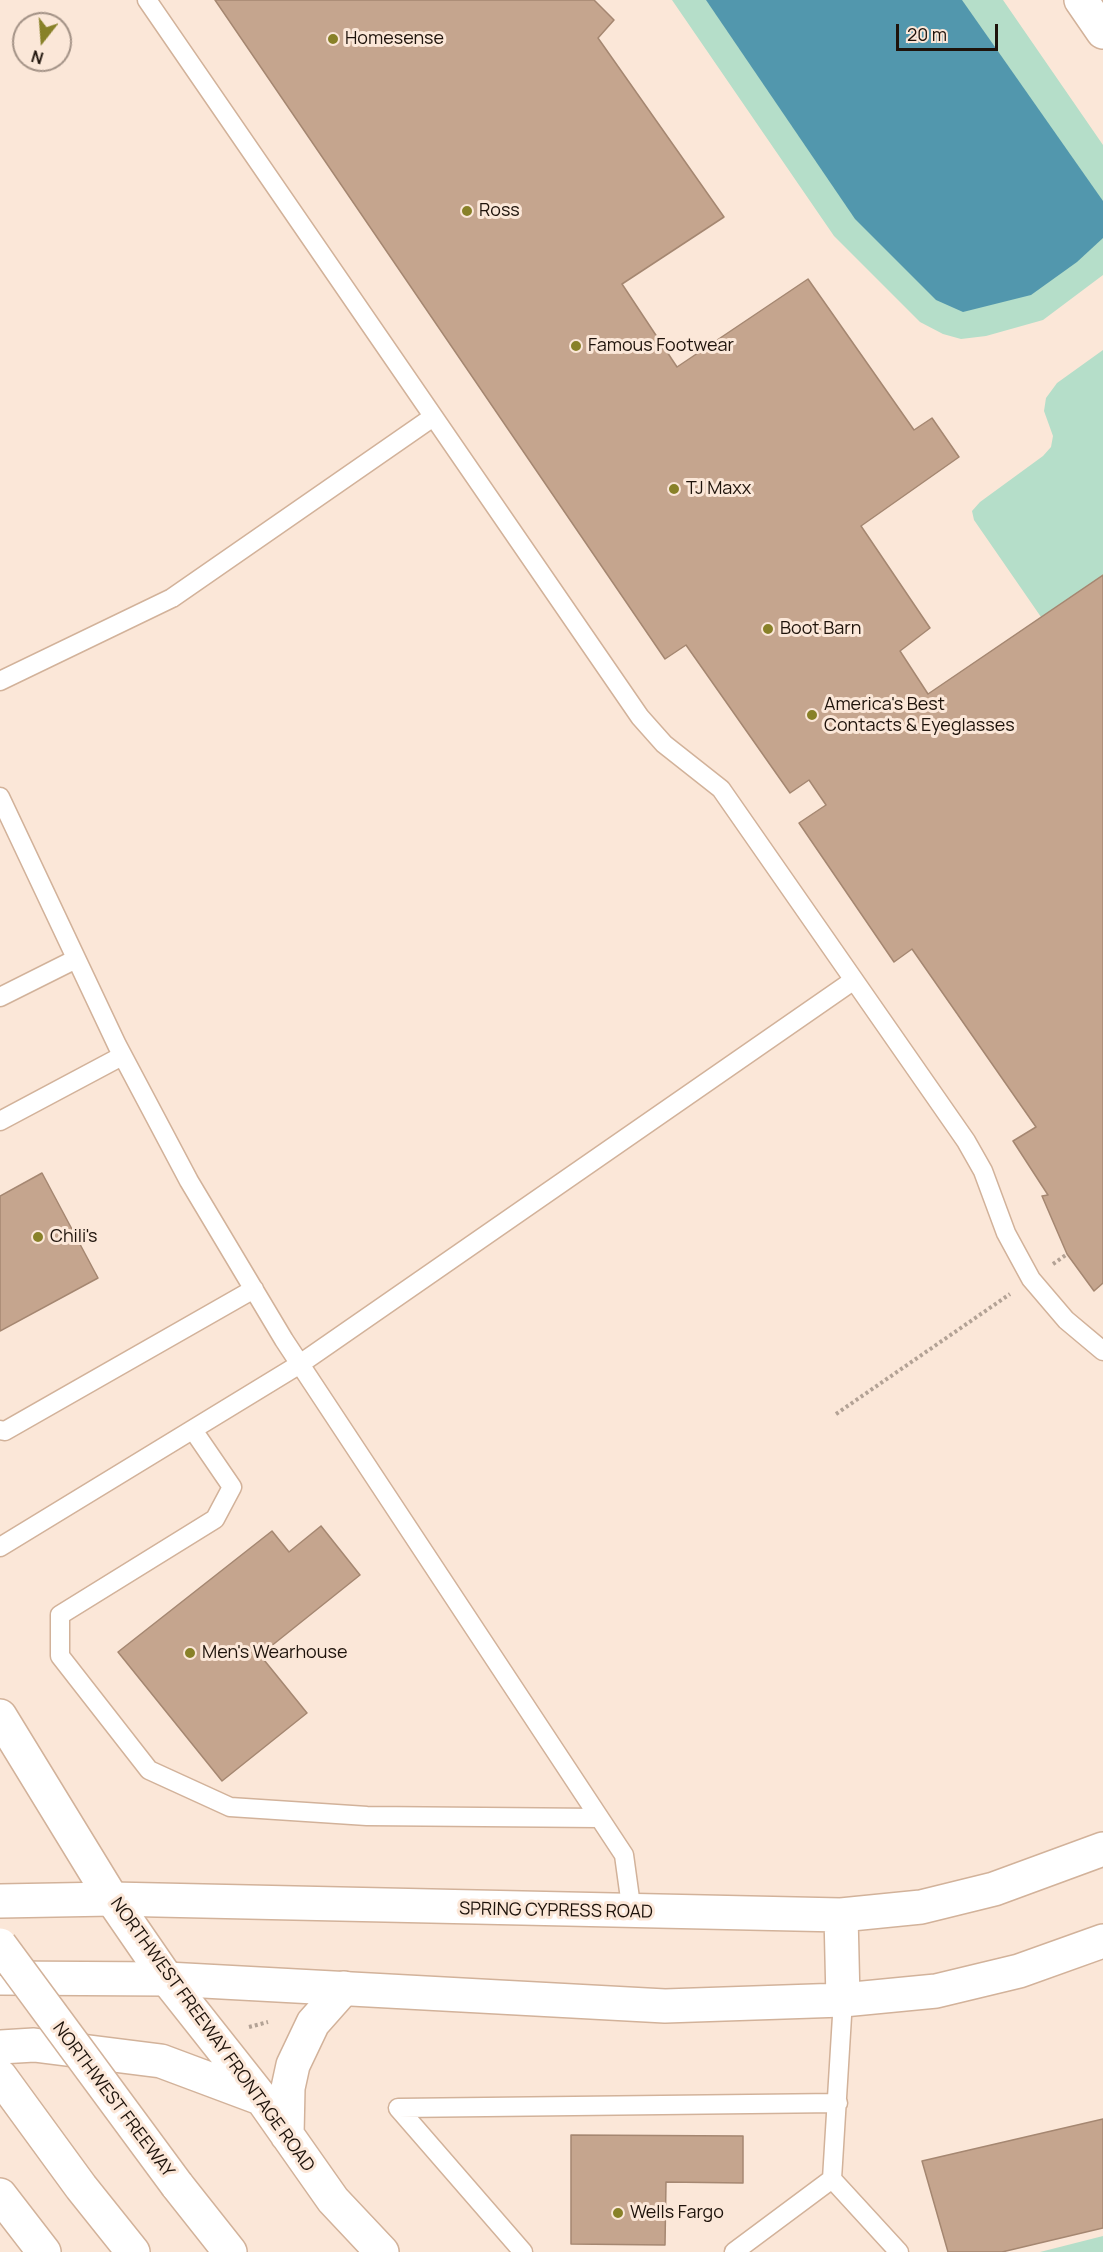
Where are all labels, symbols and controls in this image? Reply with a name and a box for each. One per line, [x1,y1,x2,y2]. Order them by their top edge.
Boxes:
north arrow [12,12,72,72]
scale bar [899,12,1001,50]
text: 20 m [907,22,947,46]
place label: Homesense [345,28,444,50]
marker: Homesense [326,32,340,46]
text: N [29,45,46,70]
place label: Ross [479,200,520,222]
marker: Ross [460,204,474,218]
place label: Famous Footwear [588,335,734,357]
marker: Famous Footwear [569,339,583,353]
place label: TJ Maxx [686,478,751,500]
marker: TJ Maxx [667,482,681,496]
place label: Boot Barn [780,618,861,640]
marker: Boot Barn [761,622,775,636]
place label: America's Best Contacts & Eyeglasses [824,694,1015,736]
marker: America's Best Contacts & Eyeglasses [805,708,819,722]
place label: Chili's [50,1226,97,1248]
marker: Chili's [31,1230,45,1244]
place label: Men's Wearhouse [202,1642,347,1664]
marker: Men's Wearhouse [183,1646,197,1660]
street label: NORTHWEST FREEWAY FRONTAGE ROAD [105,1894,319,2176]
street label: SPRING CYPRESS ROAD [459,1899,653,1923]
street label: NORTHWEST FREEWAY [48,2018,178,2182]
place label: Wells Fargo [630,2202,724,2224]
marker: Wells Fargo [611,2206,625,2220]

